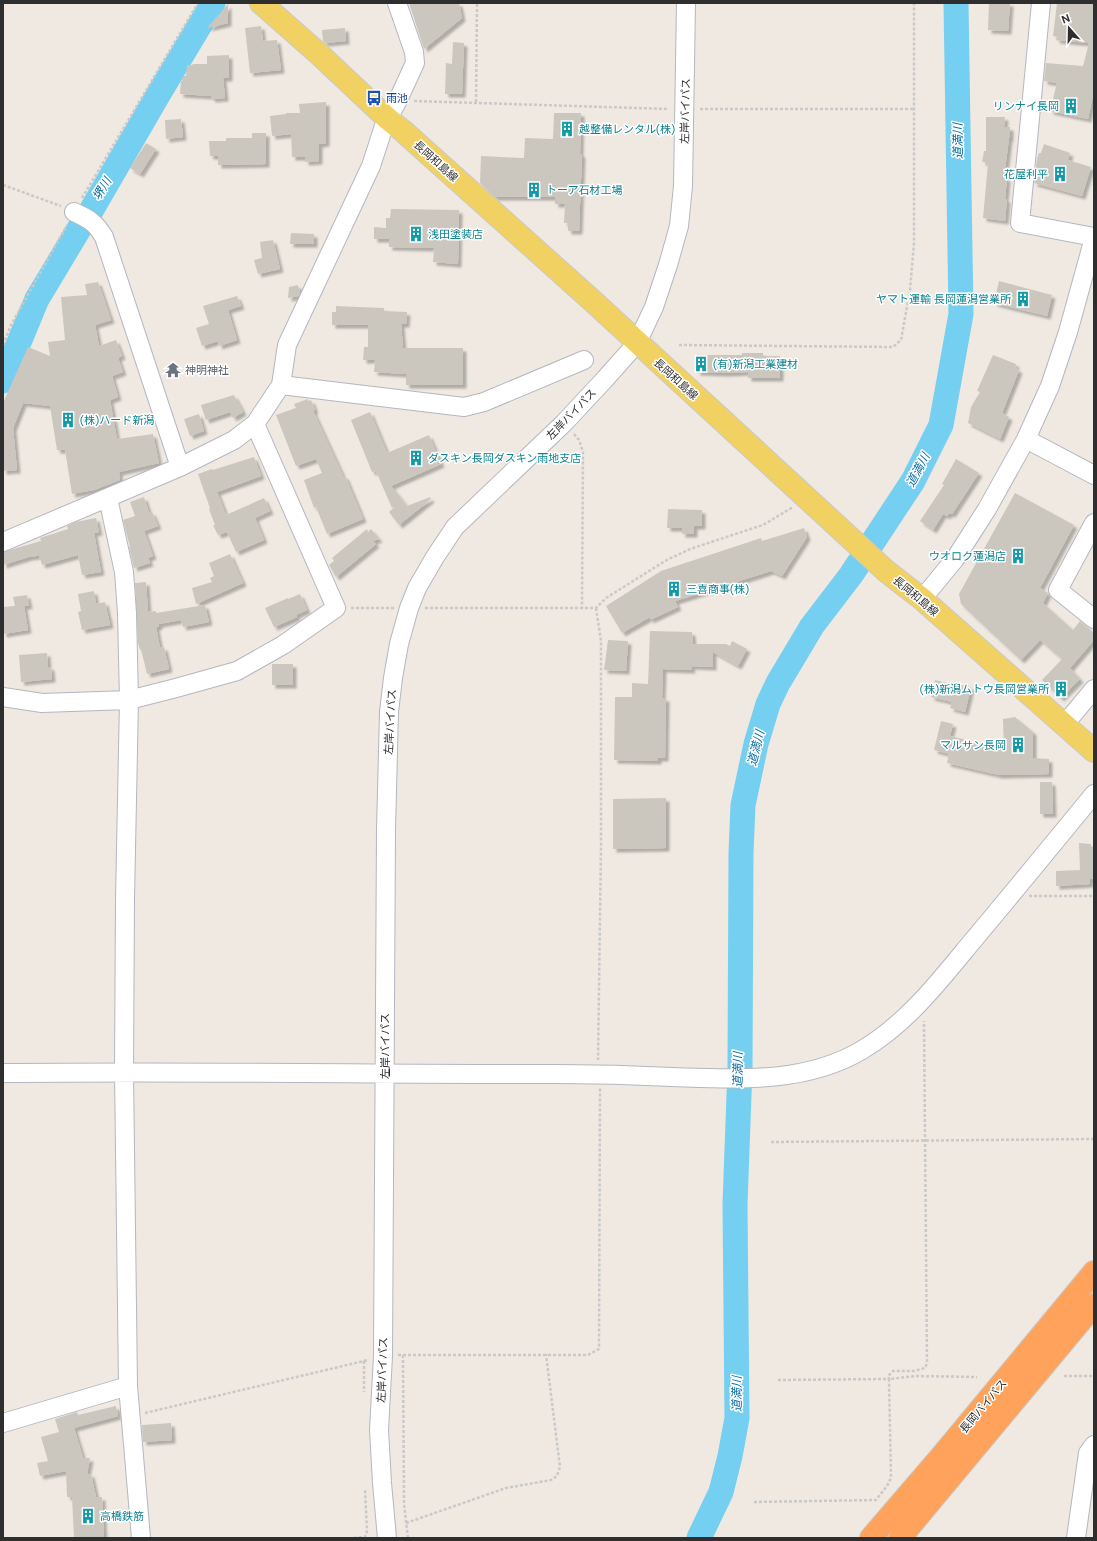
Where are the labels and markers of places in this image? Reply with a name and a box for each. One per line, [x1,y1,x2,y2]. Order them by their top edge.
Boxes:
bus stop icon: 雨池 [365,89,383,107]
place label: 雨池 [386,91,408,105]
building icon: リンナイ長岡 [1062,97,1080,115]
place label: リンナイ長岡 [993,99,1059,113]
building icon: 越整備レンタル(株) [558,120,576,138]
place label: 越整備レンタル(株) [579,122,675,136]
building icon: 花屋利平 [1051,165,1069,183]
place label: 花屋利平 [1004,167,1048,181]
building icon: トーア石材工場 [525,181,543,199]
place label: トーア石材工場 [546,183,623,197]
building icon: 浅田塗装店 [407,225,425,243]
place label: 浅田塗装店 [428,227,483,241]
building icon: ヤマト運輸 長岡蓮潟営業所 [1014,290,1032,308]
place label: ヤマト運輸 長岡蓮潟営業所 [876,292,1012,306]
building icon: (有)新潟工業建材 [692,355,710,373]
place label: (有)新潟工業建材 [713,357,798,371]
temple icon: 神明神社 [164,361,182,379]
place label: 神明神社 [185,363,229,377]
building icon: (株)ハード新潟 [59,411,77,429]
place label: (株)ハード新潟 [80,413,154,427]
building icon: ダスキン長岡ダスキン雨地支店 [407,449,425,467]
place label: ダスキン長岡ダスキン雨地支店 [428,451,581,465]
building icon: ウオロク蓮潟店 [1009,547,1027,565]
place label: ウオロク蓮潟店 [929,549,1006,563]
building icon: 三喜商事(株) [665,580,683,598]
place label: 三喜商事(株) [686,582,749,596]
building icon: (株)新潟ムトウ長岡営業所 [1052,680,1070,698]
place label: (株)新潟ムトウ長岡営業所 [920,682,1050,696]
building icon: マルサン長岡 [1009,736,1027,754]
place label: マルサン長岡 [940,738,1006,752]
building icon: 高橋鉄筋 [79,1507,97,1525]
place label: 高橋鉄筋 [100,1509,144,1523]

